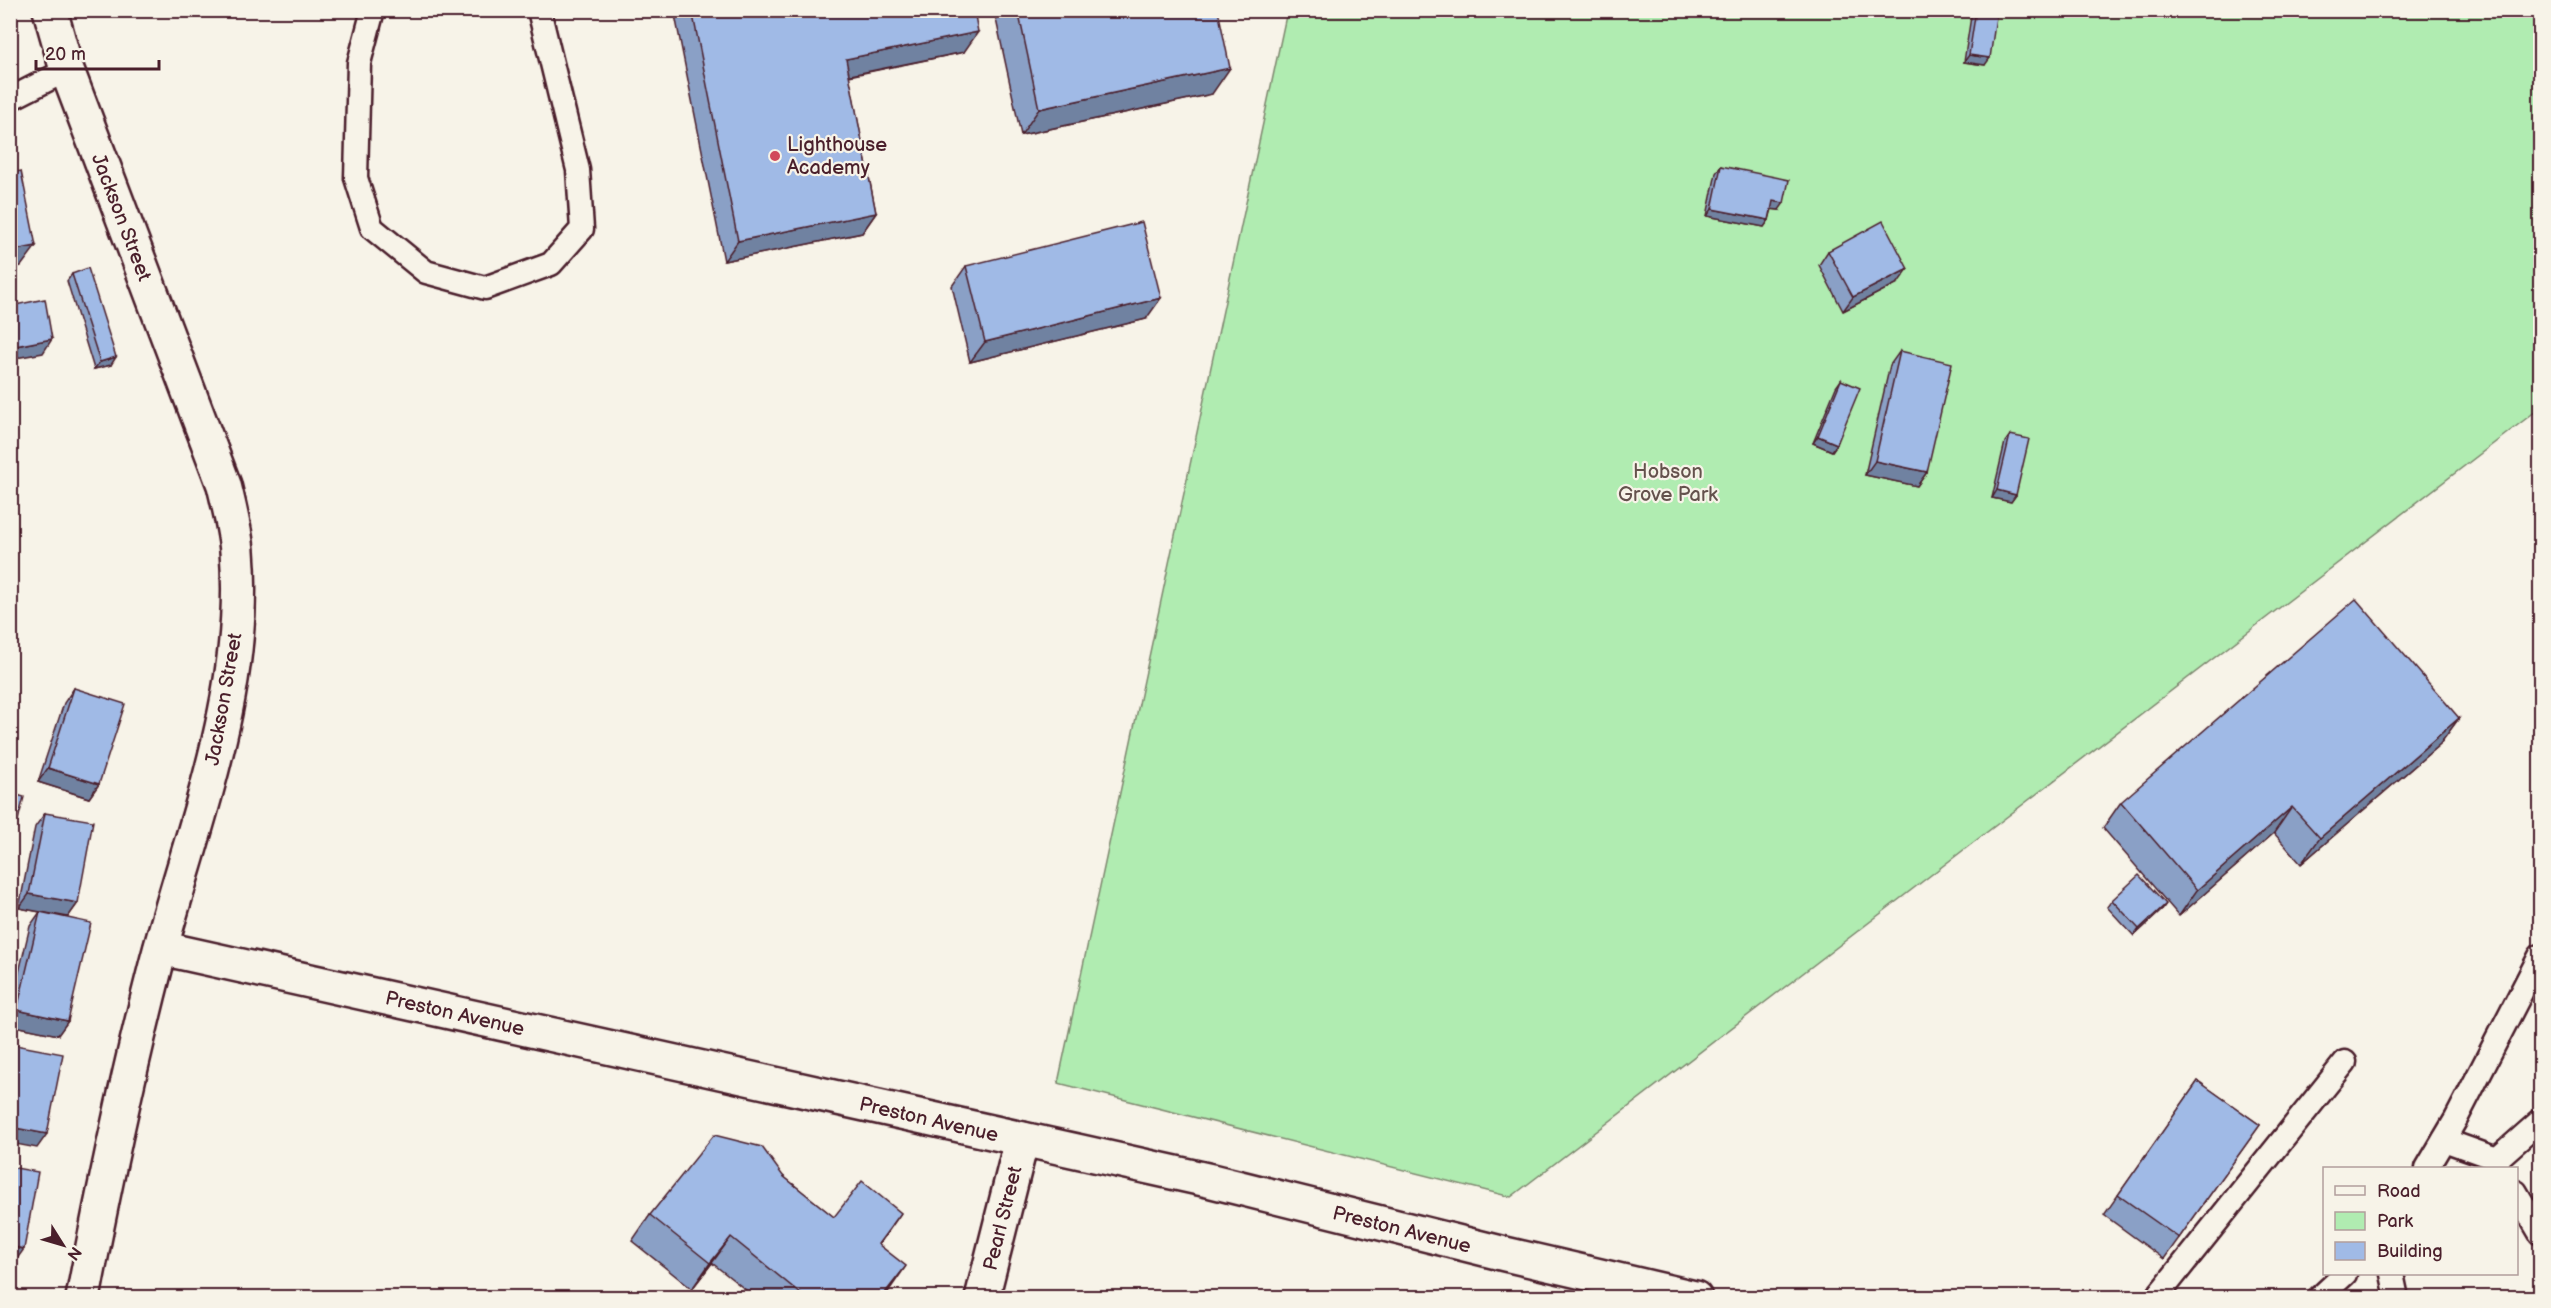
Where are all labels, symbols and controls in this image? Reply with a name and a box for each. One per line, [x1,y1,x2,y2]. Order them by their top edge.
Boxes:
scale bar [36,33,159,71]
text: 20 m [45,44,86,65]
place label: Lighthouse Academy [787,133,887,180]
marker: Lighthouse Academy [768,149,782,163]
street label: Jackson Street [86,150,156,284]
park label: Hobson Grove Park [1618,460,1718,507]
street label: Jackson Street [201,631,247,767]
street label: Preston Avenue [383,986,527,1042]
street label: Preston Avenue [857,1092,1001,1148]
street label: Pearl Street [978,1164,1028,1273]
legend [2323,1167,2518,1275]
text: Road [2377,1181,2421,1202]
street label: Preston Avenue [1330,1201,1474,1259]
text: Park [2377,1211,2413,1232]
north arrow [33,1215,93,1275]
text: Building [2377,1241,2443,1262]
text: N [63,1243,85,1264]

